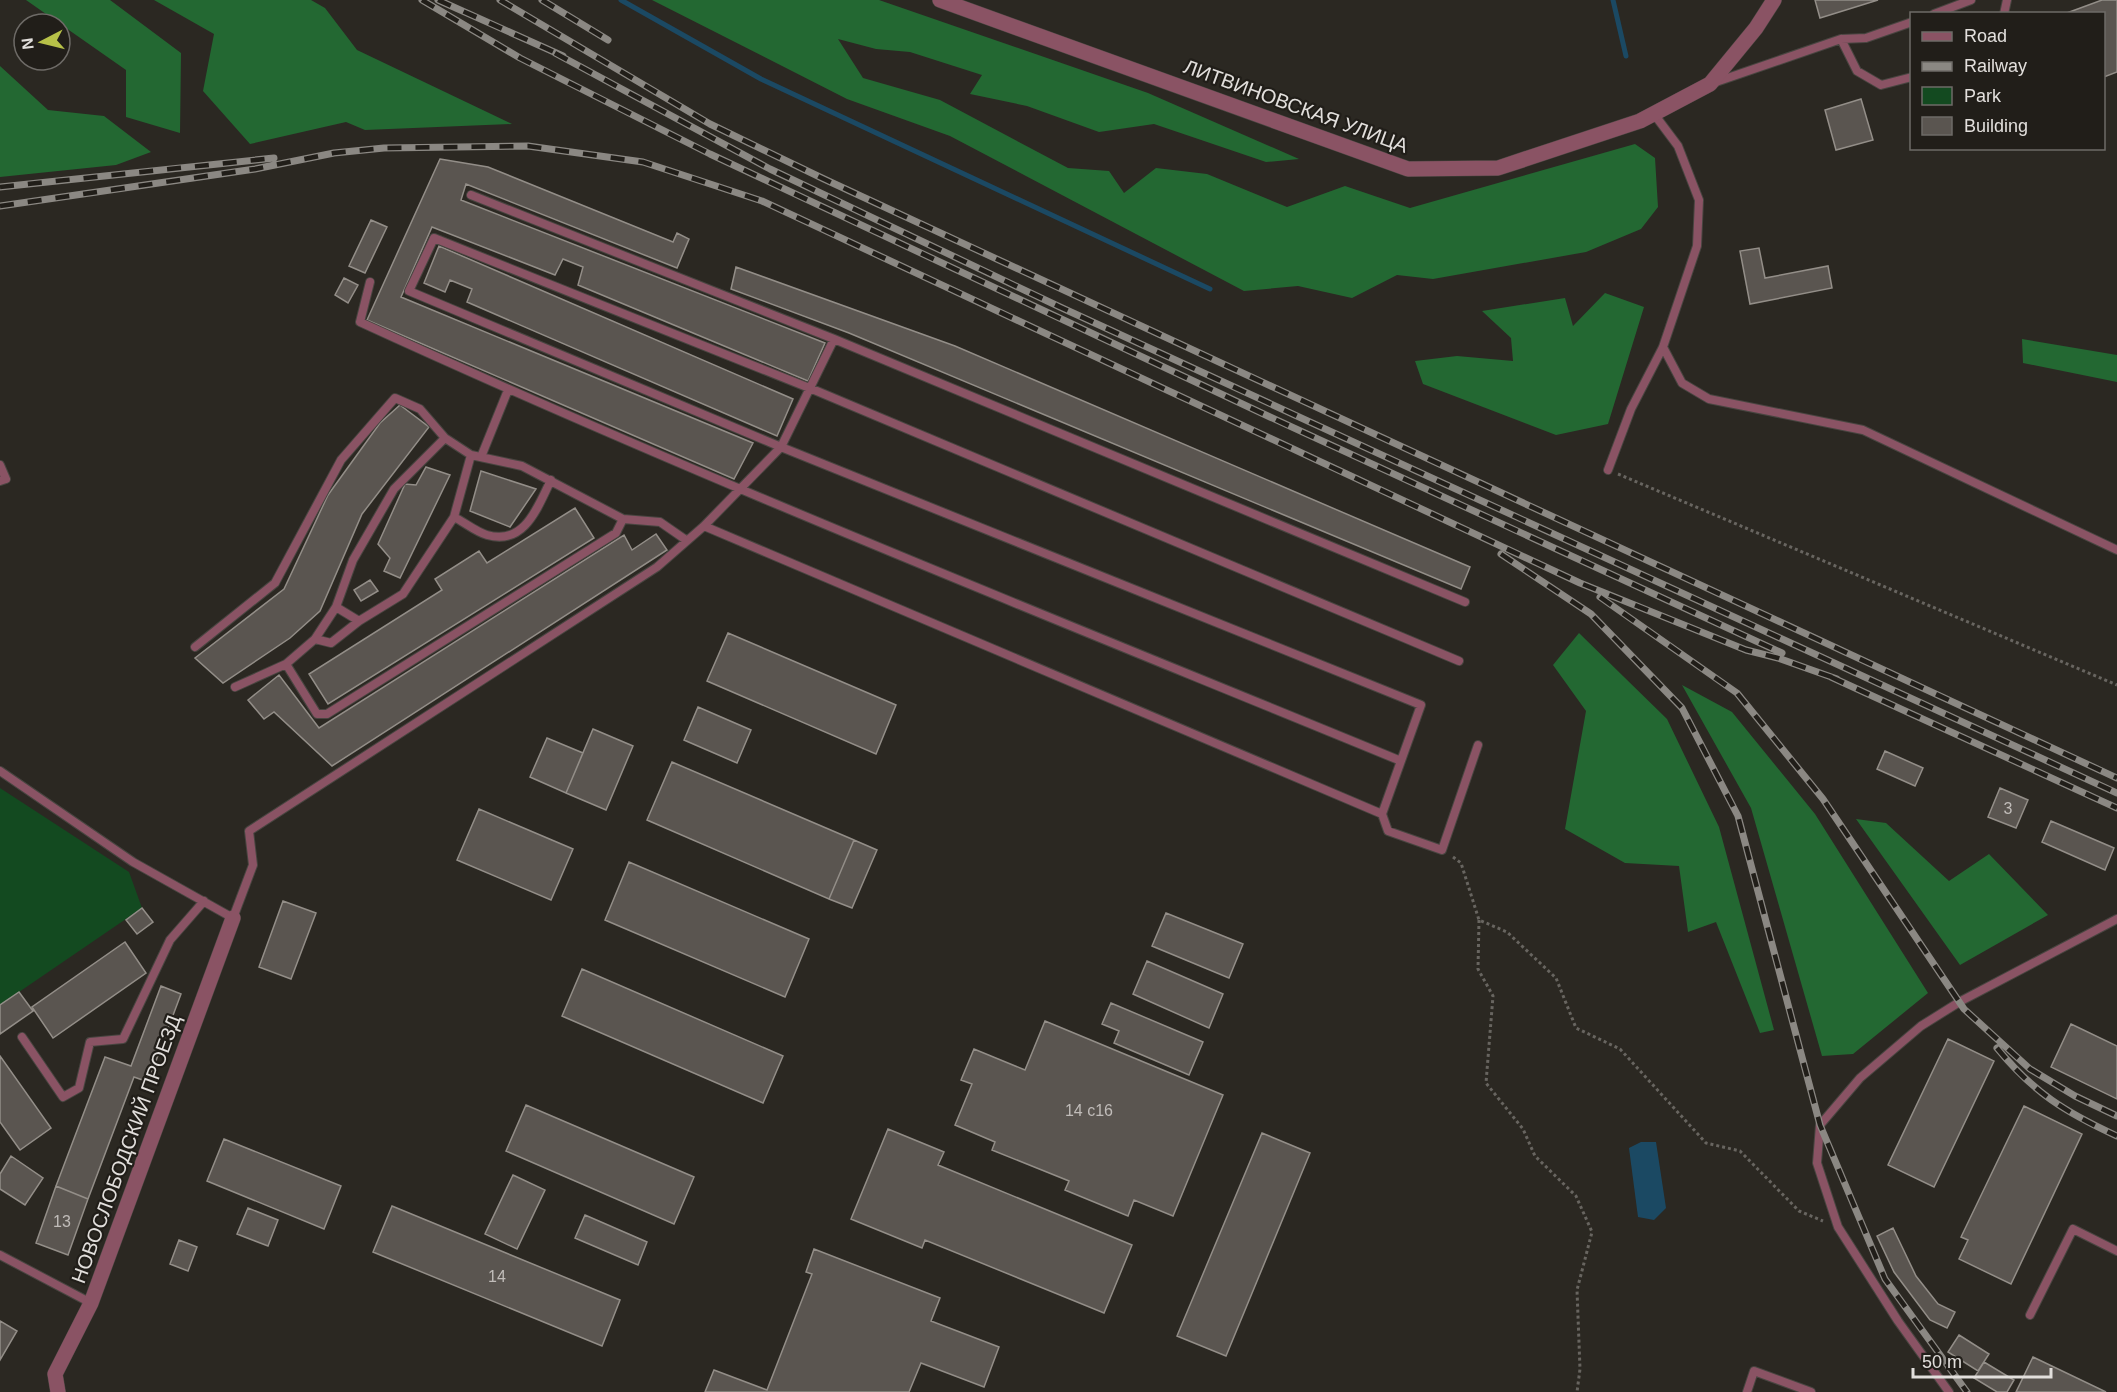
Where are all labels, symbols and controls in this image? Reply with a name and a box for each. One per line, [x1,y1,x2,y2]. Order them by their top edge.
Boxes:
north arrow [12,12,72,72]
legend [1910,12,2105,150]
text: Road [1964,26,2007,46]
text: N [18,37,37,51]
street label: ЛИТВИНОВСКАЯ УЛИЦА [1181,55,1412,157]
text: Railway [1964,56,2027,76]
text: Park [1964,86,2002,106]
text: Building [1964,116,2028,136]
house number: 3 [2004,800,2013,817]
street label: НОВОСЛОБОДСКИЙ ПРОЕЗД [66,1011,185,1286]
house number: 14 с16 [1065,1102,1113,1119]
house number: 13 [53,1213,71,1230]
house number: 14 [488,1268,506,1285]
scale bar [1913,1341,2051,1379]
text: 50 m [1922,1352,1962,1372]

